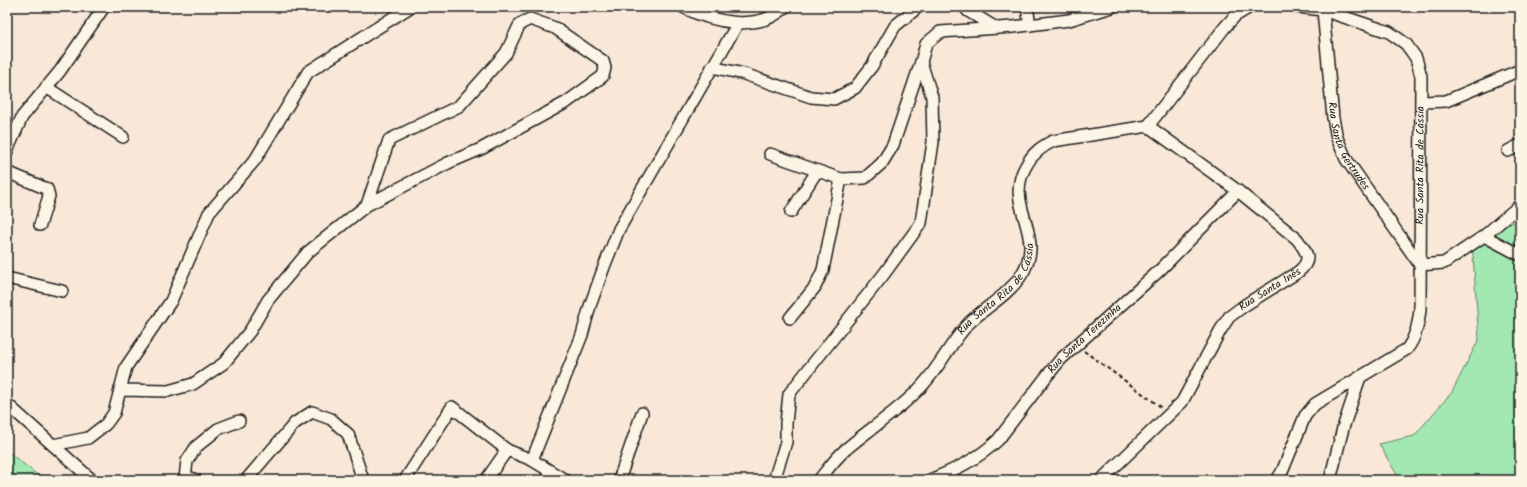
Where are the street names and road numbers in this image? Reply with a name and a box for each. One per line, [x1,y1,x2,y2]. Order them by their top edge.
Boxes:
street label: Rua Santa Gertrudes [1323,101,1374,194]
street label: Rua Santa Rita de Cássia [1411,106,1430,225]
street label: Rua Santa Rita de Cássia [953,243,1039,339]
street label: Rua Santa Inês [1235,263,1306,316]
street label: Rua Santa Terezinha [1043,300,1126,378]

